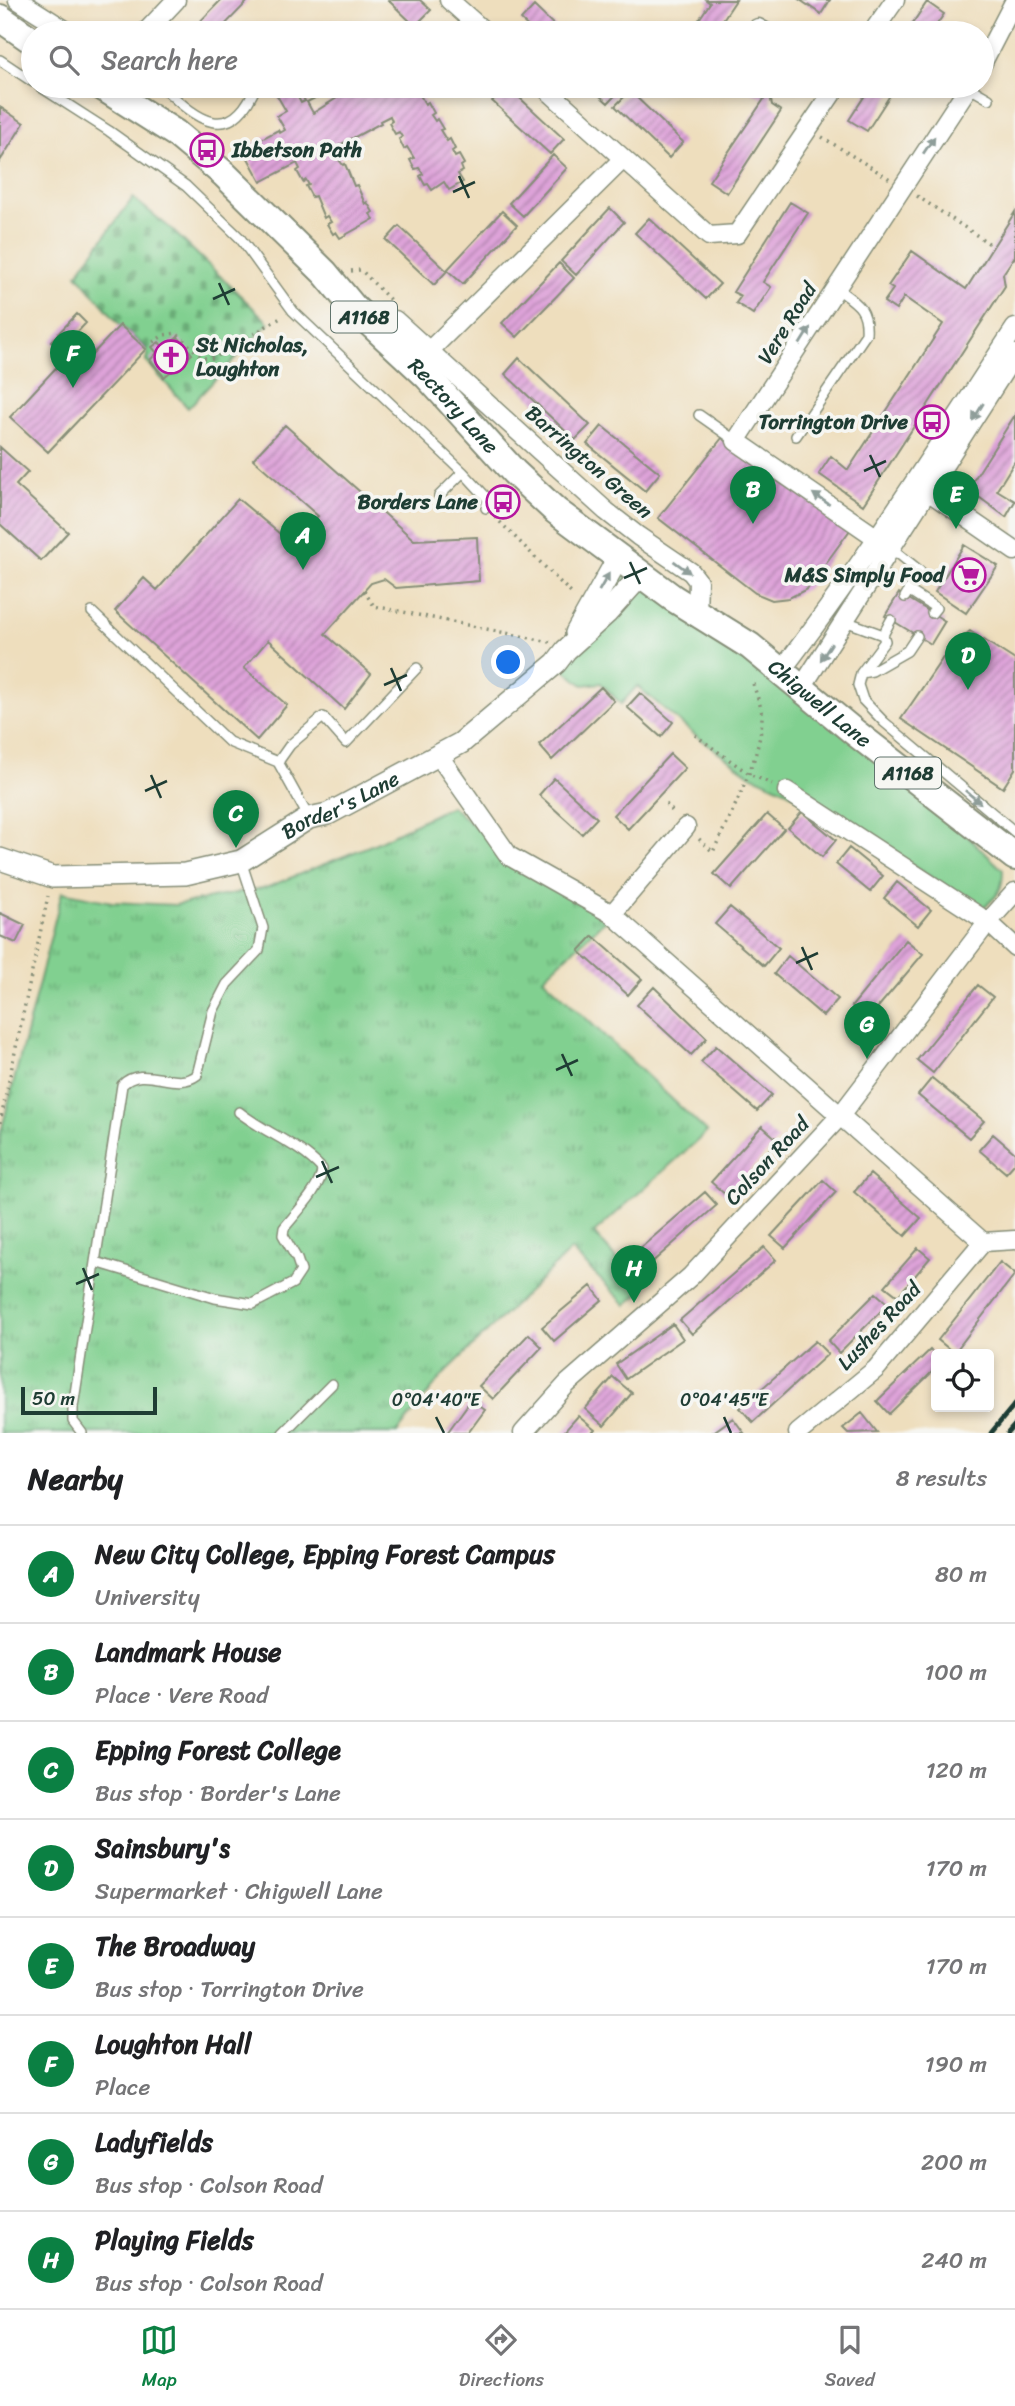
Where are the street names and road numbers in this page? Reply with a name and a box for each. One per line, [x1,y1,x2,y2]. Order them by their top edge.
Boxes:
street label: Vere Road [747,273,828,372]
road number: A1168 [331,302,397,332]
street label: Rectory Lane [399,348,509,463]
street label: Barrington Green [516,395,662,529]
street label: Chigwell Lane [759,649,880,758]
road number: A1168 [875,758,941,788]
street label: Border's Lane [273,760,407,850]
street label: Colson Road [715,1106,820,1215]
street label: Lushes Road [827,1271,932,1380]

